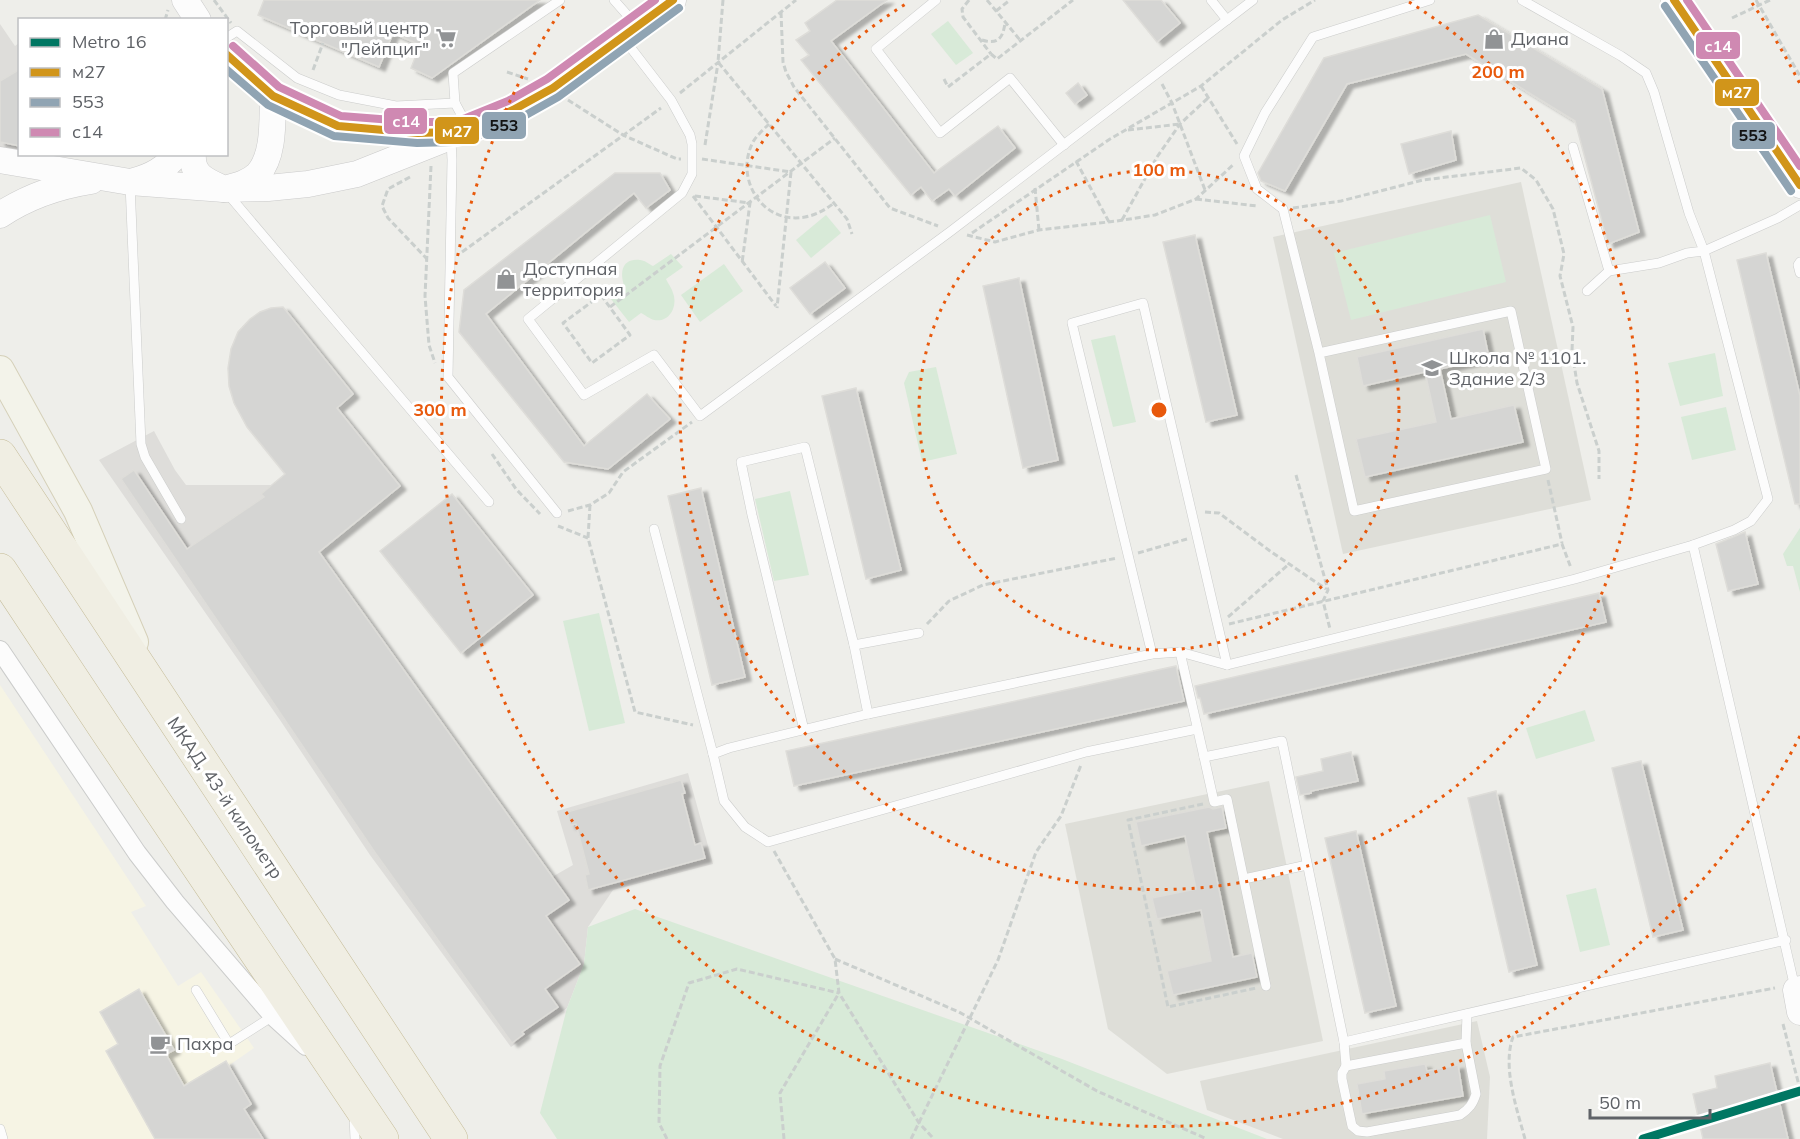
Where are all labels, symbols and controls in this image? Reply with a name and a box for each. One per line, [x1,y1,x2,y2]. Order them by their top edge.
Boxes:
place label: Торговый центр "Лейпциг" [290,16,429,60]
legend [18,18,228,156]
supermarket icon: Торговый центр "Лейпциг" [434,26,458,50]
shop icon: Диана [1482,27,1506,51]
place label: Диана [1511,27,1569,50]
text: Metro 16 [72,30,147,53]
line badge: с14 [1695,31,1741,60]
text: с14 [1704,36,1732,56]
text: м27 [72,60,106,83]
text: 200 m [1471,60,1525,83]
line badge: м27 [1714,78,1760,107]
text: м27 [1722,82,1752,102]
text: 553 [72,90,104,113]
line badge: с14 [383,107,428,135]
text: с14 [392,111,420,131]
line badge: 553 [481,111,527,140]
text: 553 [490,115,518,135]
line badge: м27 [434,116,480,145]
text: с14 [72,120,103,143]
text: м27 [442,121,472,141]
line badge: 553 [1731,121,1776,150]
text: 553 [1739,125,1767,145]
text: 100 m [1132,158,1186,181]
place label: Доступная территория [523,257,624,301]
shop icon: Доступная территория [494,267,518,291]
place label: Школа № 1101. Здание 2/3 [1449,346,1586,390]
school or university icon: Школа № 1101. Здание 2/3 [1420,356,1444,380]
text: 300 m [413,398,467,421]
centre of rings [1149,400,1169,420]
street label: МКАД, 43-й километр [163,712,288,883]
cafe icon: Пахра [148,1032,172,1056]
place label: Пахра [177,1032,234,1055]
scale bar [1590,1082,1710,1120]
text: 50 m [1599,1091,1641,1114]

